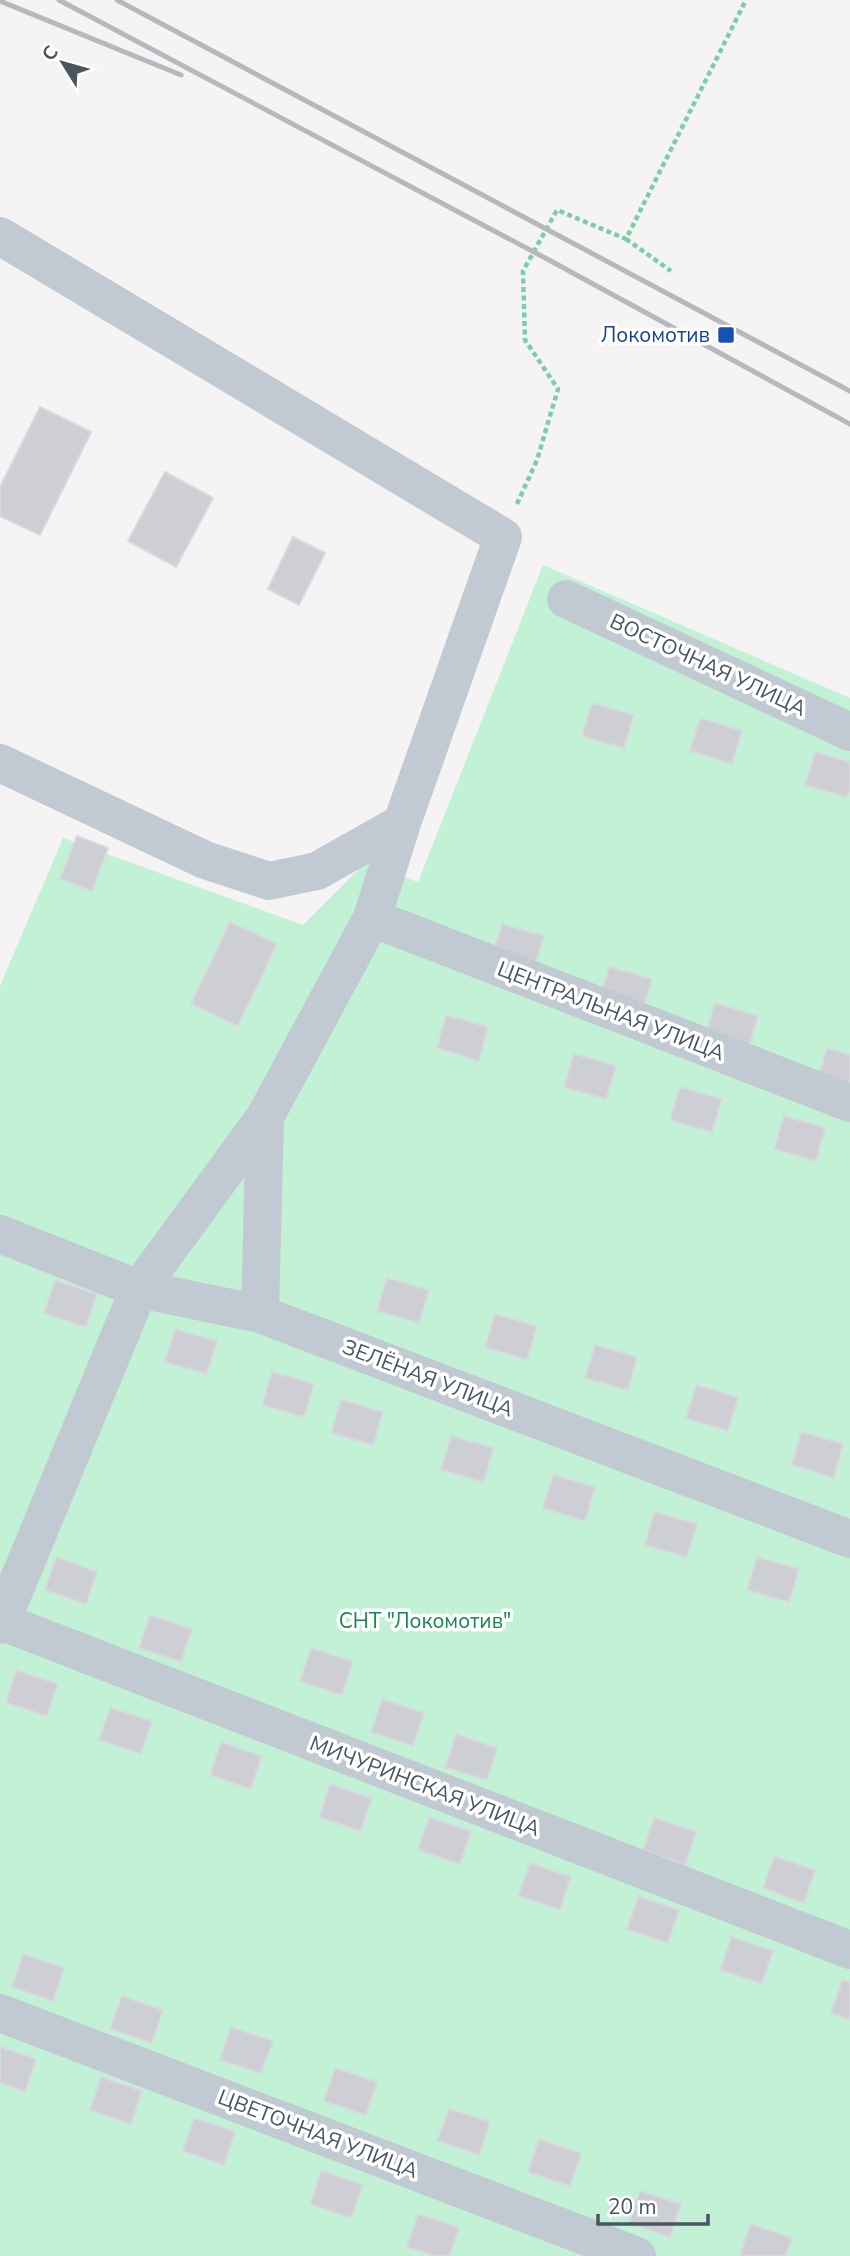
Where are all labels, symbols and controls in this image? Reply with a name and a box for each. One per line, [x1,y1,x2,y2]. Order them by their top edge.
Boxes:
north arrow [28,28,98,98]
text: С [36,40,65,66]
place label: Локомотив [601,321,710,349]
marker: Локомотив [716,325,736,345]
street label: ВОСТОЧНАЯ УЛИЦА [605,607,811,723]
street label: ЦЕНТРАЛЬНАЯ УЛИЦА [493,955,729,1067]
street label: ЗЕЛЁНАЯ УЛИЦА [339,1333,517,1423]
park label: СНТ "Локомотив" [339,1607,511,1635]
street label: МИЧУРИНСКАЯ УЛИЦА [306,1729,544,1843]
street label: ЦВЕТОЧНАЯ УЛИЦА [214,2083,422,2185]
scale bar [598,2182,708,2226]
text: 20 m [608,2193,657,2221]

